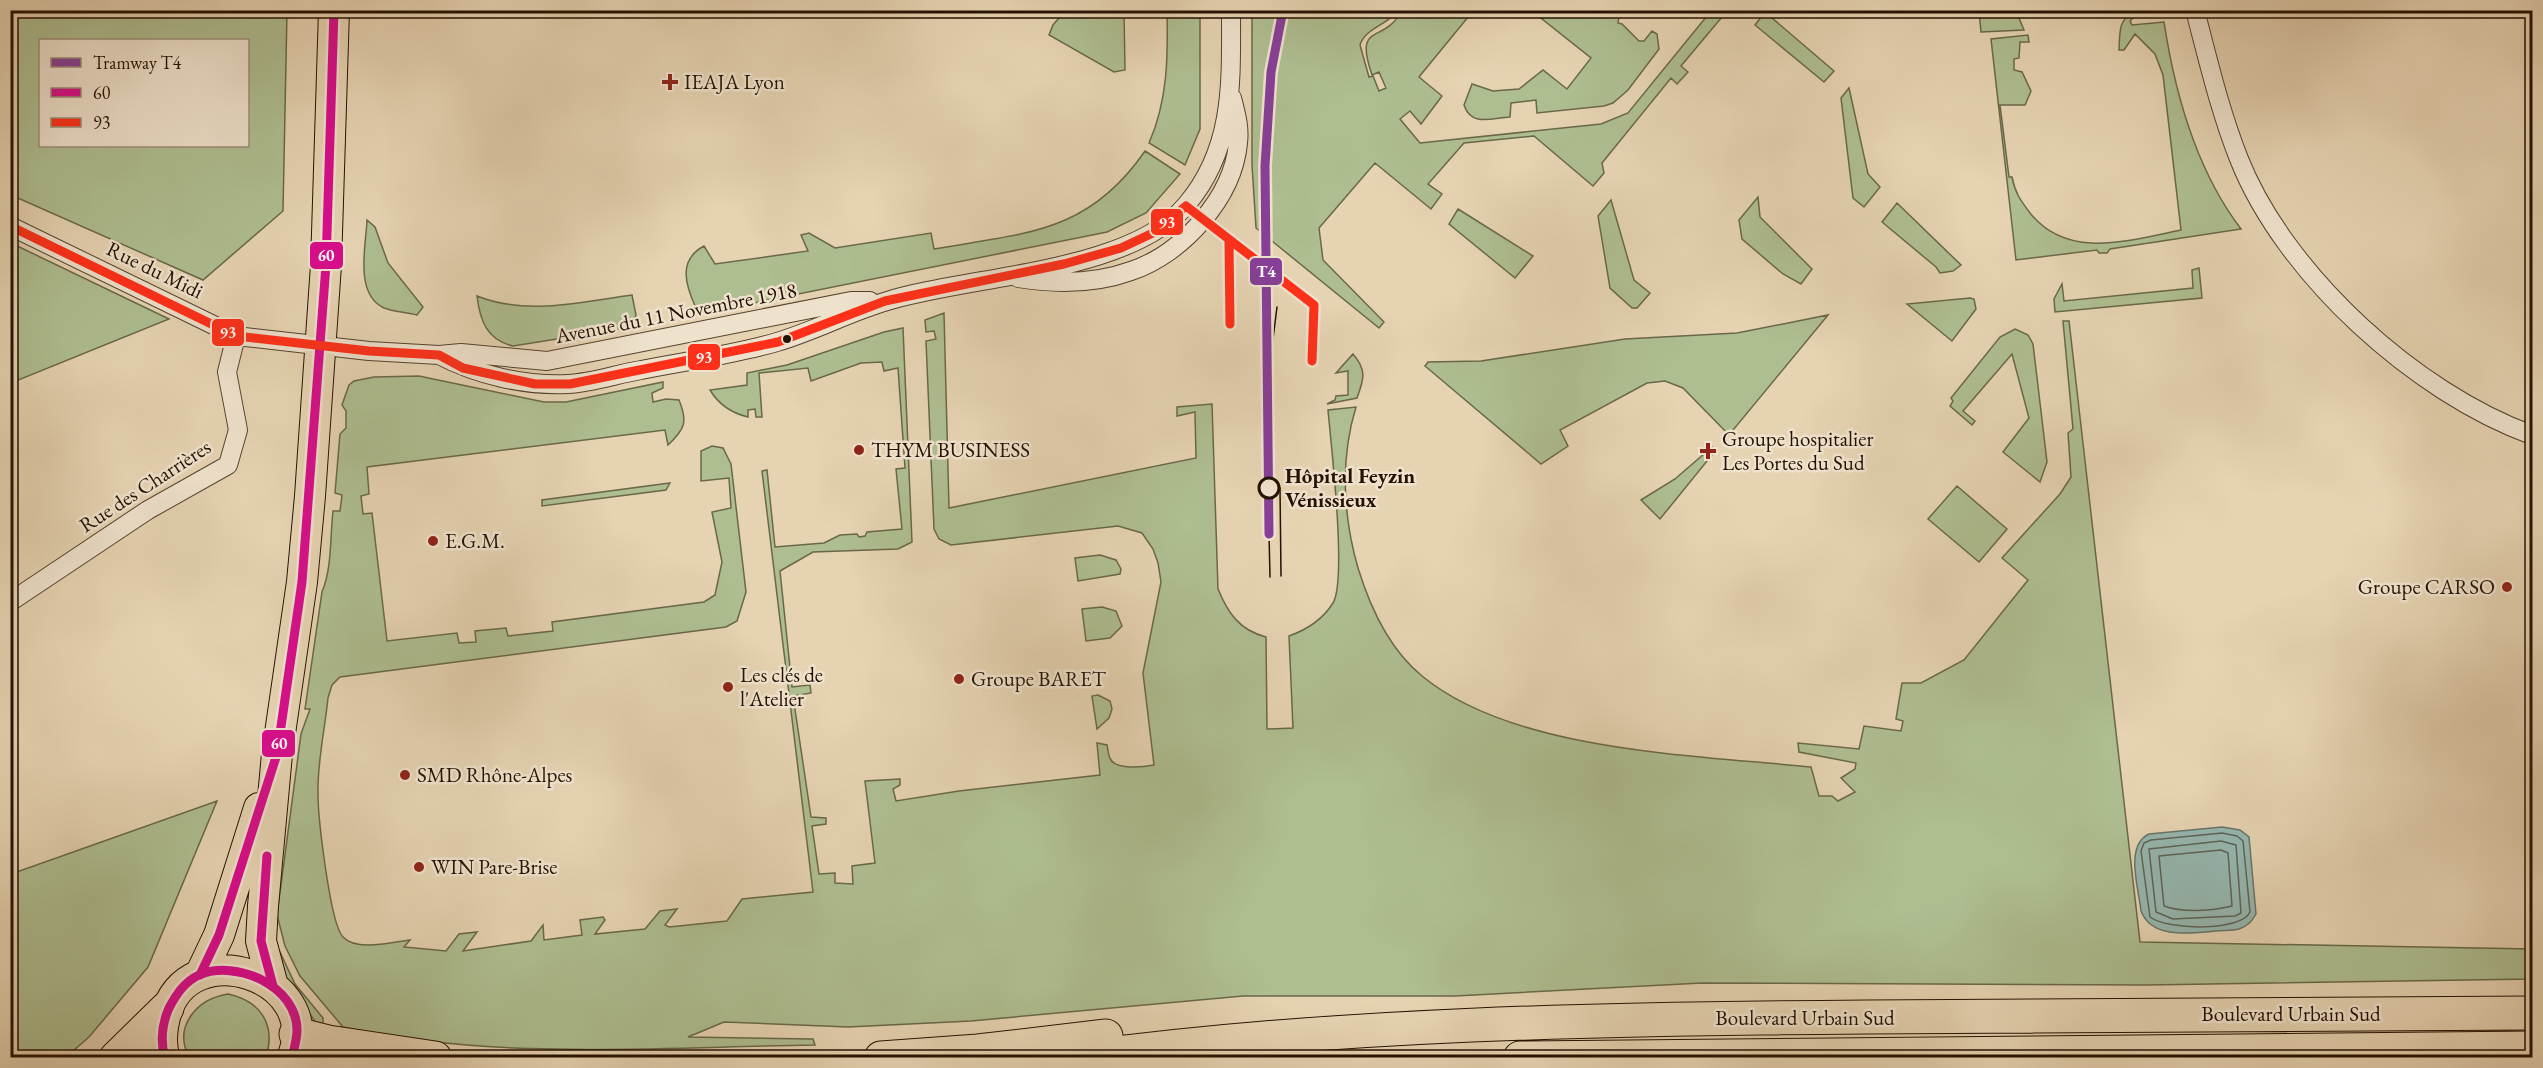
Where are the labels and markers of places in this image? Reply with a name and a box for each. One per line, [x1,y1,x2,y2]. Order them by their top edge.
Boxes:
place label: IEAJA Lyon [684,68,785,95]
marker: IEAJA Lyon [661,73,679,91]
unlabelled marker [781,333,793,345]
place label: Groupe hospitalier Les Portes du Sud [1722,425,1873,476]
place label: THYM BUSINESS [871,436,1030,463]
marker: Groupe hospitalier Les Portes du Sud [1699,442,1717,460]
marker: THYM BUSINESS [852,443,866,457]
place label: Hôpital Feyzin Vénissieux [1285,462,1415,513]
marker: Hôpital Feyzin Vénissieux [1258,477,1280,499]
place label: E.G.M. [445,527,505,554]
marker: E.G.M. [426,534,440,548]
place label: Groupe CARSO [2358,573,2495,600]
marker: Groupe CARSO [2500,580,2514,594]
place label: Les clés de l'Atelier [740,661,823,712]
place label: Groupe BARET [971,665,1107,692]
marker: Groupe BARET [952,672,966,686]
marker: Les clés de l'Atelier [721,680,735,694]
place label: SMD Rhône-Alpes [417,761,573,788]
marker: SMD Rhône-Alpes [398,768,412,782]
place label: WIN Pare-Brise [431,853,558,880]
marker: WIN Pare-Brise [412,860,426,874]

